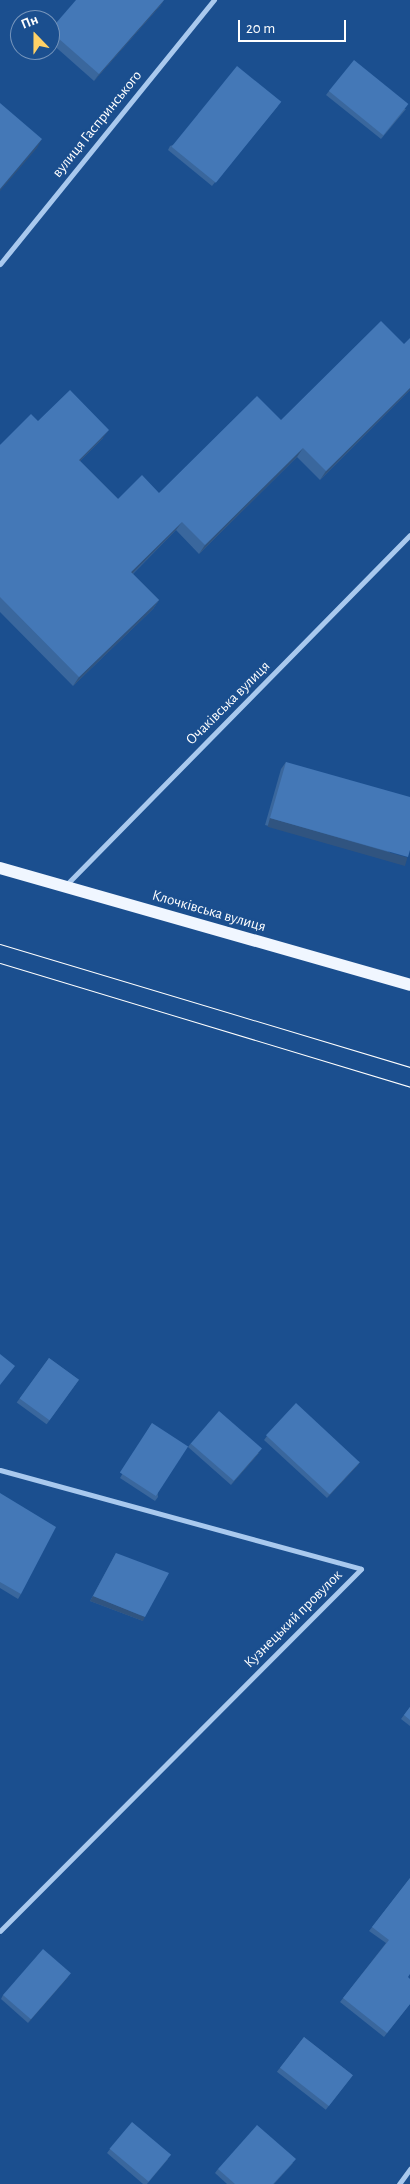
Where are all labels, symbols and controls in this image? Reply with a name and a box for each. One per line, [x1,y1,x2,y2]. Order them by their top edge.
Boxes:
north arrow [10,10,60,60]
scale bar [240,10,348,42]
text: Пн [19,12,40,32]
text: 20 m [246,21,275,36]
street label: вулиця Гаспринського [48,67,146,181]
street label: Очаківська вулиця [182,657,274,749]
street label: Клочківська вулиця [150,886,268,936]
street label: Кузнецький провулок [240,1566,346,1672]

